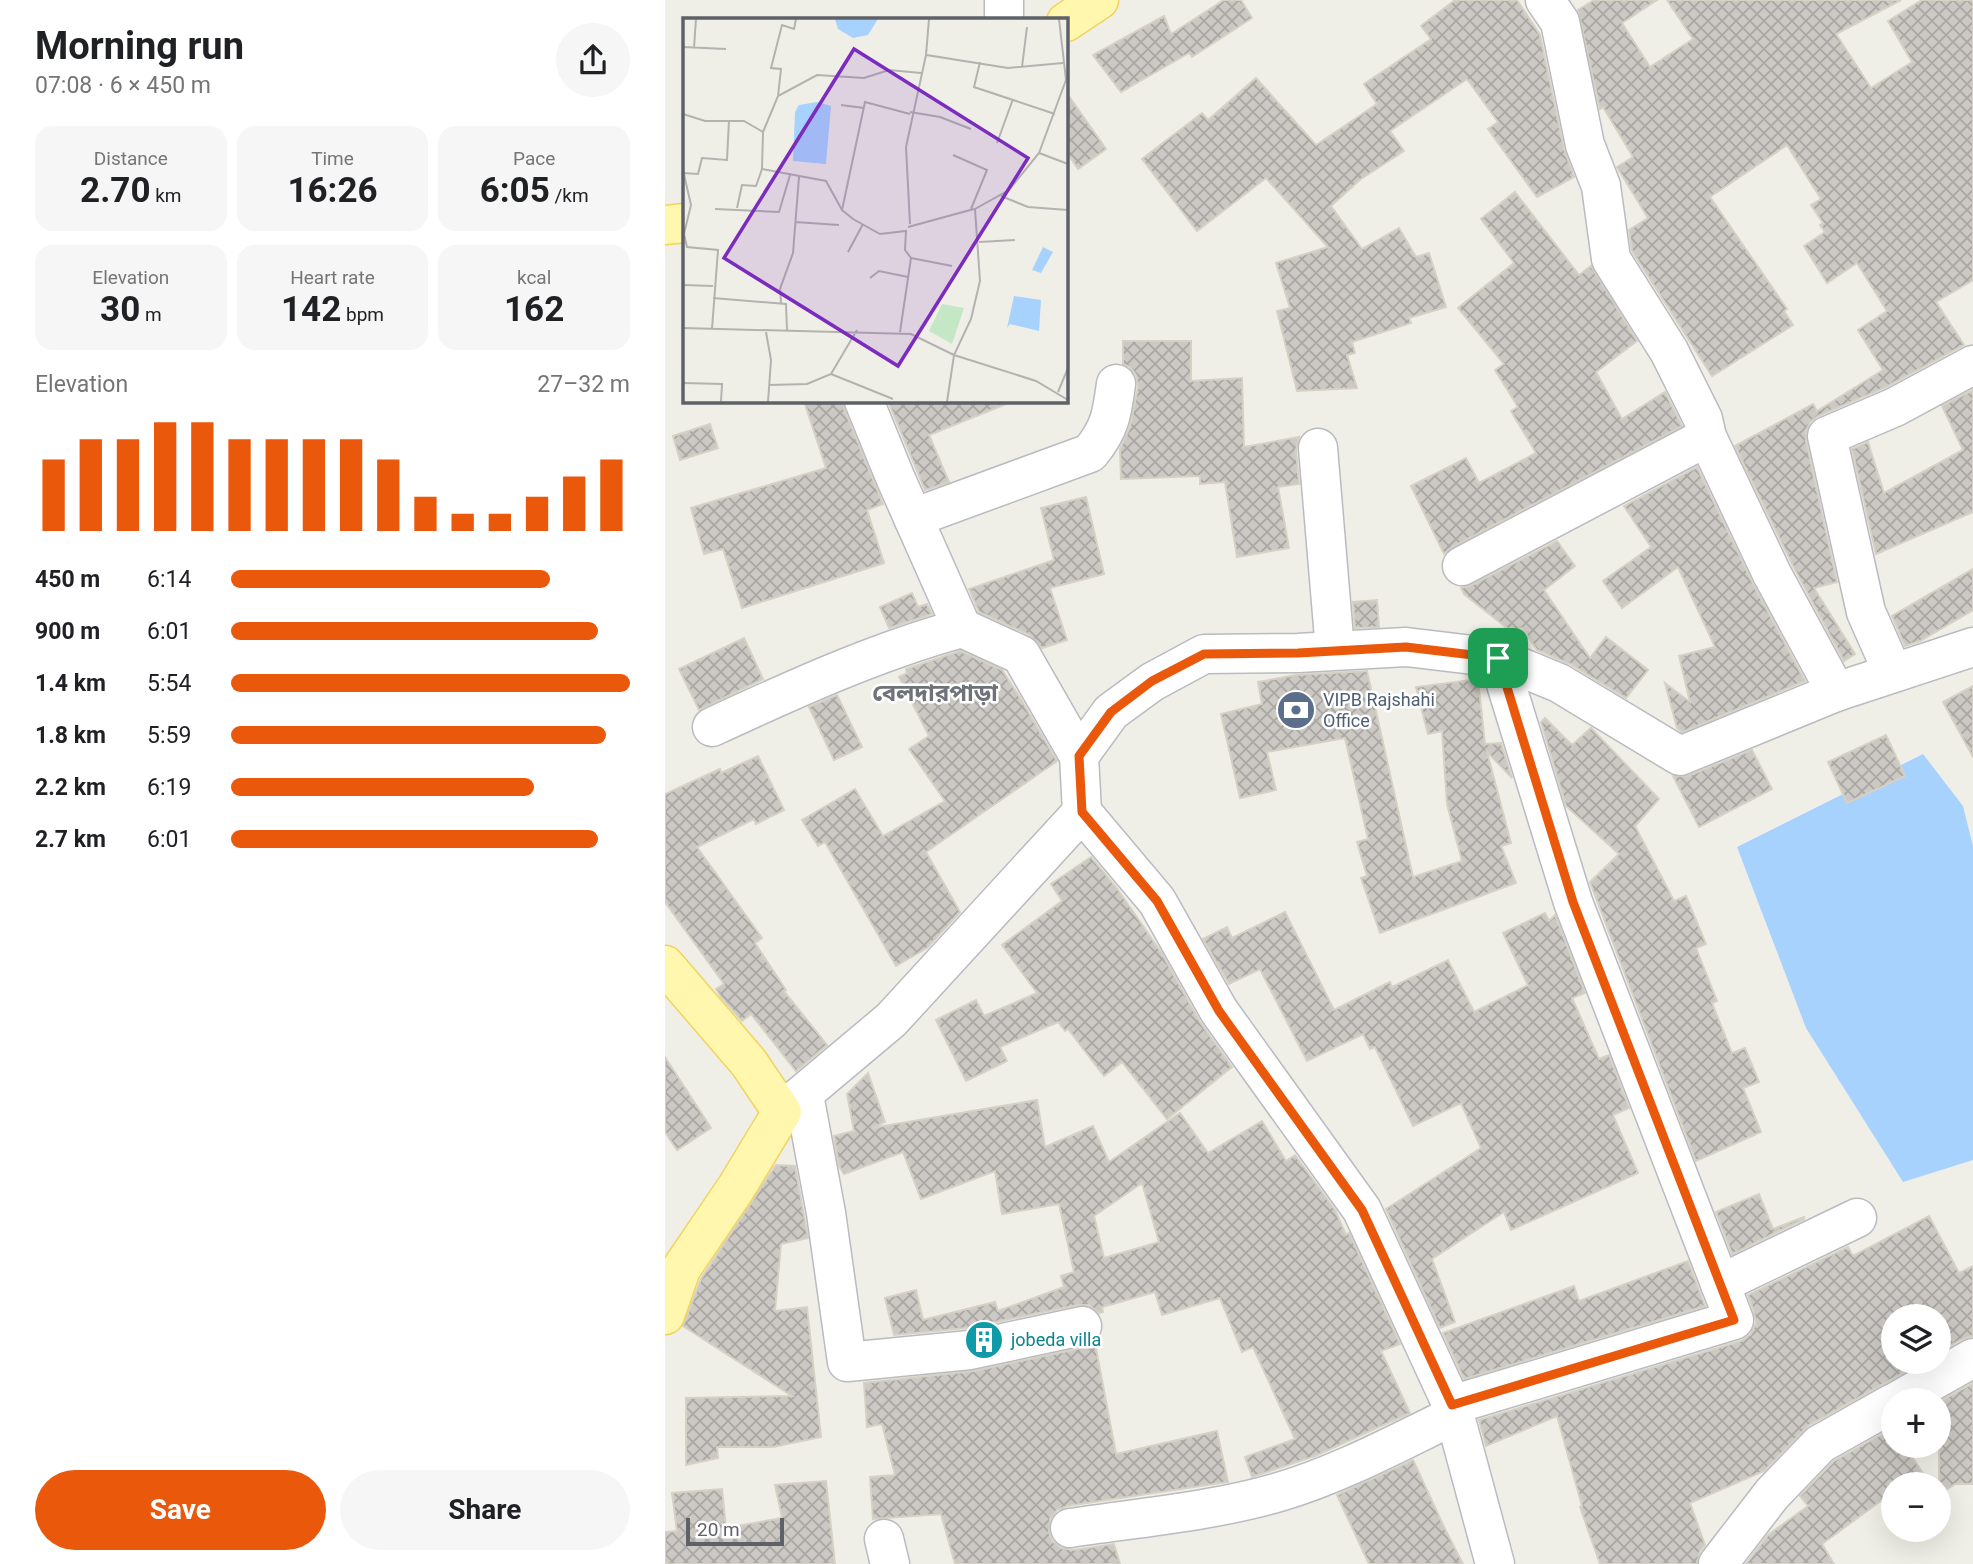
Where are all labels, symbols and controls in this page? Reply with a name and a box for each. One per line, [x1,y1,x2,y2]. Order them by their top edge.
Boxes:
inset map [683,18,1067,402]
button: share [556,23,630,97]
text: Morning run [35,24,244,68]
text: 07:08 · 6 × 450 m [35,72,211,99]
text: Distance [94,147,168,170]
text: Time [311,147,354,170]
text: Pace [513,147,555,170]
text: 2.70 [80,170,151,211]
text: 16:26 [287,170,378,211]
text: 6:05 [480,170,550,211]
text: km [151,184,182,207]
text: /km [550,184,589,207]
text: Elevation [92,266,169,289]
text: Heart rate [290,266,375,289]
text: kcal [517,266,551,289]
text: 30 [100,289,140,330]
text: 142 [281,289,341,330]
text: 162 [504,289,564,330]
text: m [140,303,162,326]
text: bpm [341,303,384,326]
text: Elevation [35,371,128,398]
text: 27–32 m [537,371,630,398]
text: 450 m [35,566,100,593]
text: 6:14 [147,566,191,593]
text: 900 m [35,618,100,645]
text: 6:01 [147,618,191,645]
pin [1468,628,1528,688]
icon: arrive [1479,639,1517,677]
text: 1.4 km [35,670,106,697]
text: 5:54 [147,670,191,697]
district label: বেলদারপাড়া [872,679,999,707]
bank icon: VIPB Rajshahi Office [1275,689,1317,731]
place label: VIPB Rajshahi Office [1323,689,1435,731]
text: 1.8 km [35,722,106,749]
text: 5:59 [147,722,191,749]
text: 2.2 km [35,774,106,801]
text: 6:19 [147,774,191,801]
text: 2.7 km [35,826,106,853]
text: 6:01 [147,826,191,853]
map controls [1881,1304,1951,1542]
button: layers [1881,1304,1951,1374]
building icon: jobeda villa [963,1319,1005,1361]
place label: jobeda villa [1010,1329,1101,1350]
button: + [1881,1388,1951,1458]
button: Save [35,1470,326,1550]
button: Share [340,1470,630,1550]
button: − [1881,1472,1951,1542]
scale bar [686,1515,784,1547]
text: 20 m [697,1518,740,1541]

